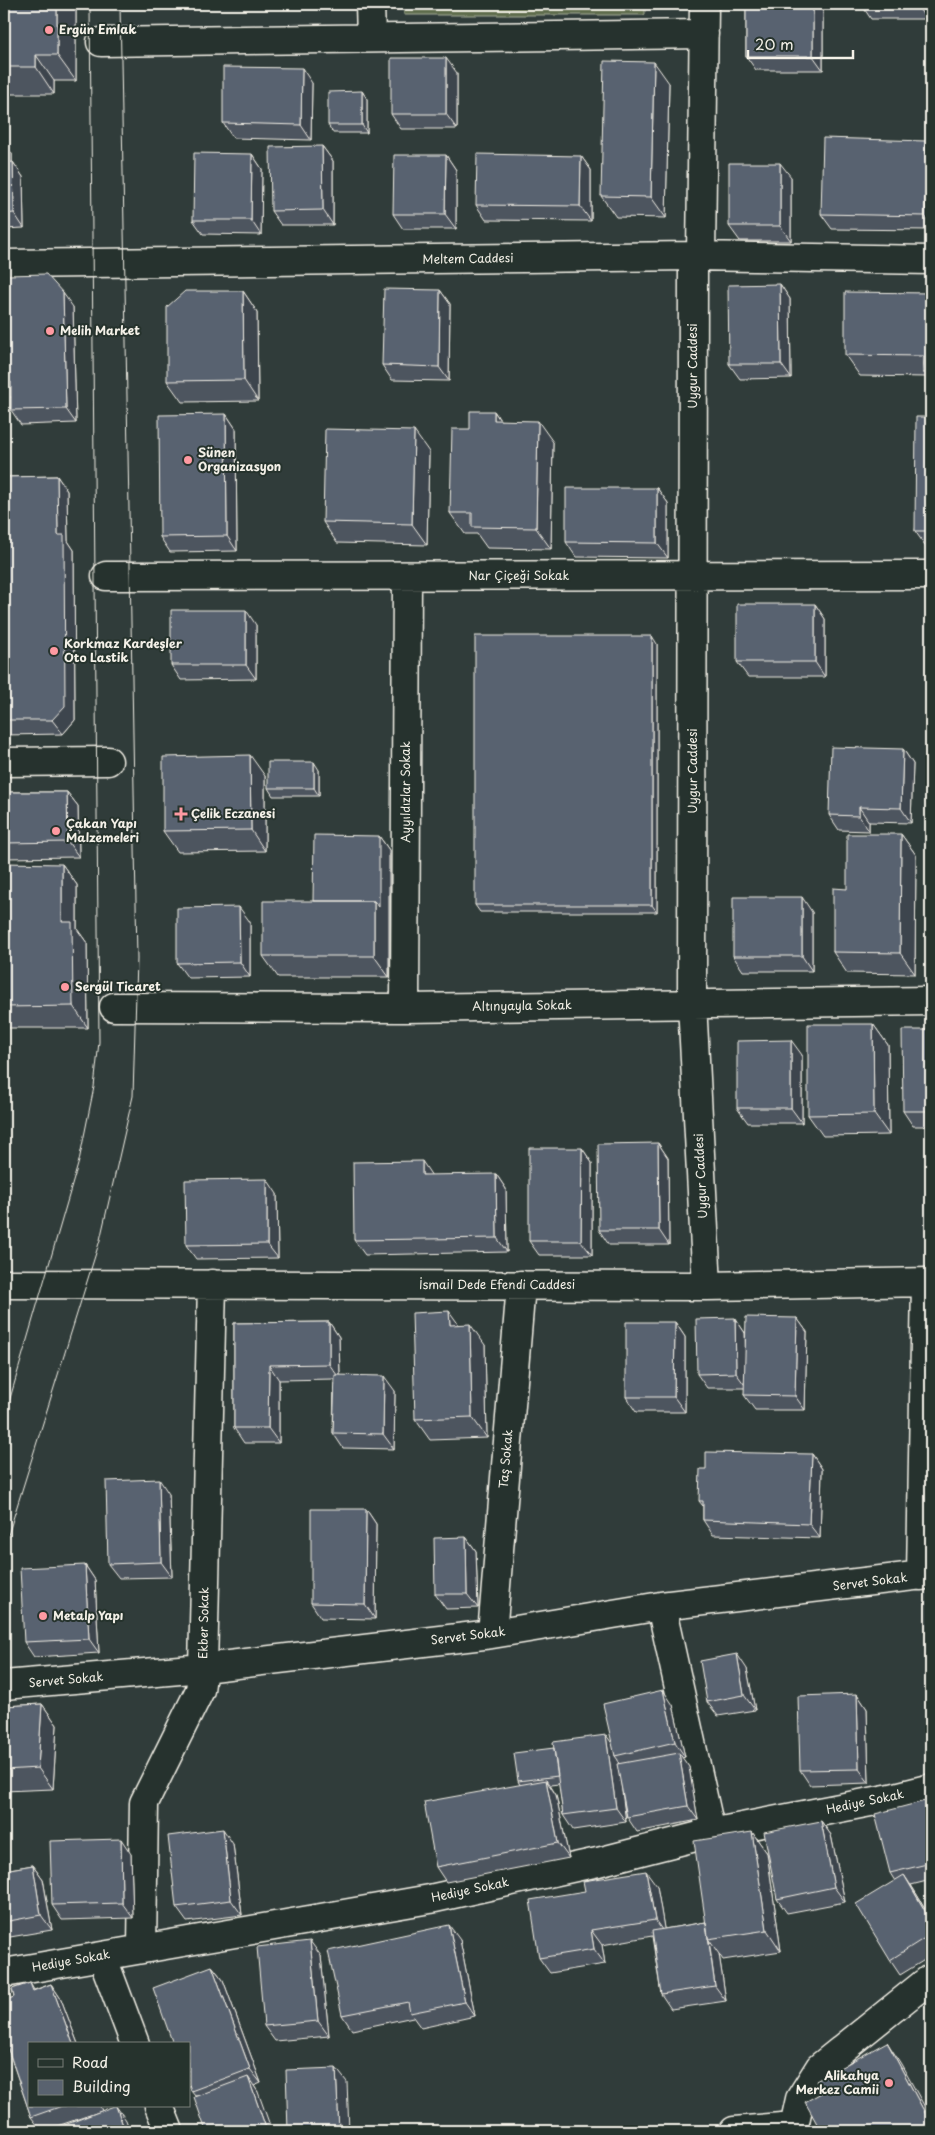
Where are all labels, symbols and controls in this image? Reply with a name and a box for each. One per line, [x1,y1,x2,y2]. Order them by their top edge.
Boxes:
place label: Ergün Emlak [59,20,136,38]
marker: Ergün Emlak [43,24,55,36]
scale bar [748,28,852,60]
text: 20 m [755,32,794,55]
street label: Meltem Caddesi [422,248,514,268]
place label: Melih Market [60,321,140,339]
street label: Uygur Caddesi [683,323,701,409]
marker: Melih Market [44,325,56,337]
place label: Sünen Organizasyon [198,443,281,475]
marker: Sünen Organizasyon [182,454,194,466]
street label: Nar Çiçeği Sokak [469,566,570,584]
place label: Korkmaz Kardeşler Oto Lastik [64,634,183,666]
marker: Korkmaz Kardeşler Oto Lastik [48,645,60,657]
street label: Uygur Caddesi [683,728,701,814]
street label: Ayyıldızlar Sokak [396,741,414,843]
place label: Çelik Eczanesi [191,804,276,822]
marker: Çelik Eczanesi [175,808,187,820]
place label: Çakan Yapı Malzemeleri [66,814,140,846]
marker: Çakan Yapı Malzemeleri [50,825,62,837]
place label: Sergül Ticaret [75,977,161,995]
marker: Sergül Ticaret [59,981,71,993]
street label: Altınyayla Sokak [472,995,572,1015]
street label: Uygur Caddesi [689,1133,711,1219]
street label: İsmail Dede Efendi Caddesi [419,1275,575,1293]
street label: Taş Sokak [493,1429,517,1489]
street label: Servet Sokak [832,1567,908,1595]
street label: Ekber Sokak [193,1587,213,1659]
place label: Metalp Yapı [53,1606,123,1624]
marker: Metalp Yapı [37,1610,49,1622]
street label: Servet Sokak [430,1621,506,1649]
street label: Servet Sokak [28,1667,104,1691]
street label: Hediye Sokak [824,1784,905,1818]
street label: Hediye Sokak [429,1872,510,1906]
street label: Hediye Sokak [30,1944,111,1976]
legend [28,2042,190,2108]
text: Road [72,2050,108,2073]
place label: Alikahya Merkez Camii [796,2066,879,2098]
text: Building [72,2074,131,2097]
marker: Alikahya Merkez Camii [883,2077,895,2089]

